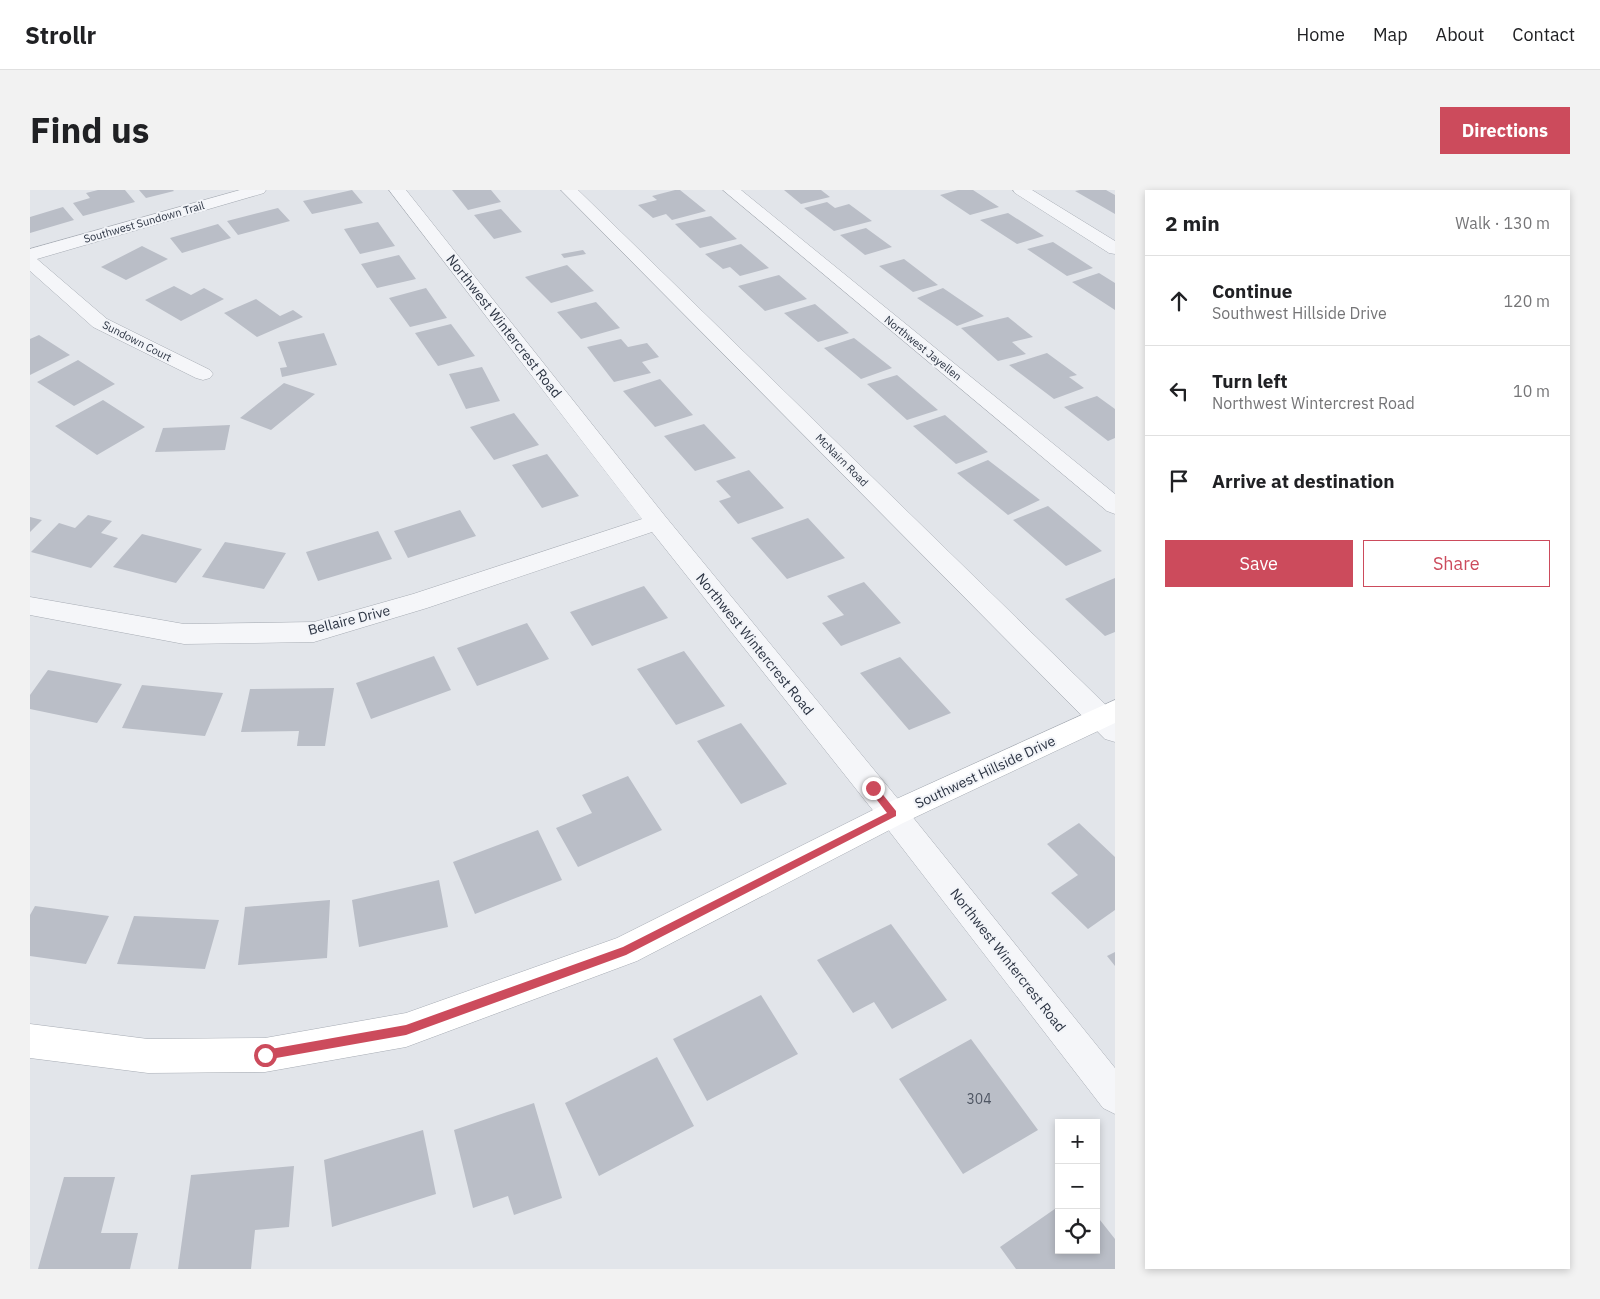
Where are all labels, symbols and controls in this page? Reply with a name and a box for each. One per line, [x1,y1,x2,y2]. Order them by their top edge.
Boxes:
text: Strollr [25,19,96,51]
text: Home [1297,23,1345,46]
text: Map [1373,23,1408,46]
text: About [1436,23,1484,46]
text: Contact [1512,23,1575,46]
text: Find us [30,107,149,153]
button: Directions [1440,107,1570,154]
street label: Southwest Sundown Trail [82,198,206,246]
text: 2 min [1165,209,1220,237]
text: Walk · 130 m [1455,213,1550,233]
street label: Northwest Wintercrest Road [442,251,566,401]
text: Continue [1212,279,1292,303]
icon: ahead [1165,287,1193,315]
text: 120 m [1503,291,1550,311]
text: Southwest Hillside Drive [1212,303,1387,323]
street label: Northwest Jayellen [882,313,964,383]
street label: Sundown Court [100,318,174,365]
text: Turn left [1212,369,1288,393]
icon: left [1165,377,1193,405]
text: 10 m [1513,381,1550,401]
text: Northwest Wintercrest Road [1212,393,1415,413]
street label: McNairn Road [813,431,871,489]
icon: arrive [1165,467,1193,495]
text: Arrive at destination [1212,469,1395,493]
button: Save [1165,540,1353,587]
button: Share [1363,540,1550,587]
street label: Northwest Wintercrest Road [692,569,818,719]
street label: Bellaire Drive [306,601,392,639]
street label: Southwest Hillside Drive [912,731,1058,812]
route end [862,777,885,800]
street label: Northwest Wintercrest Road [946,885,1070,1035]
route start [254,1044,277,1067]
house number: 304 [966,1090,992,1108]
map controls [1055,1119,1100,1254]
button: + [1055,1119,1100,1164]
button: − [1055,1164,1100,1209]
button: locate [1055,1209,1100,1254]

